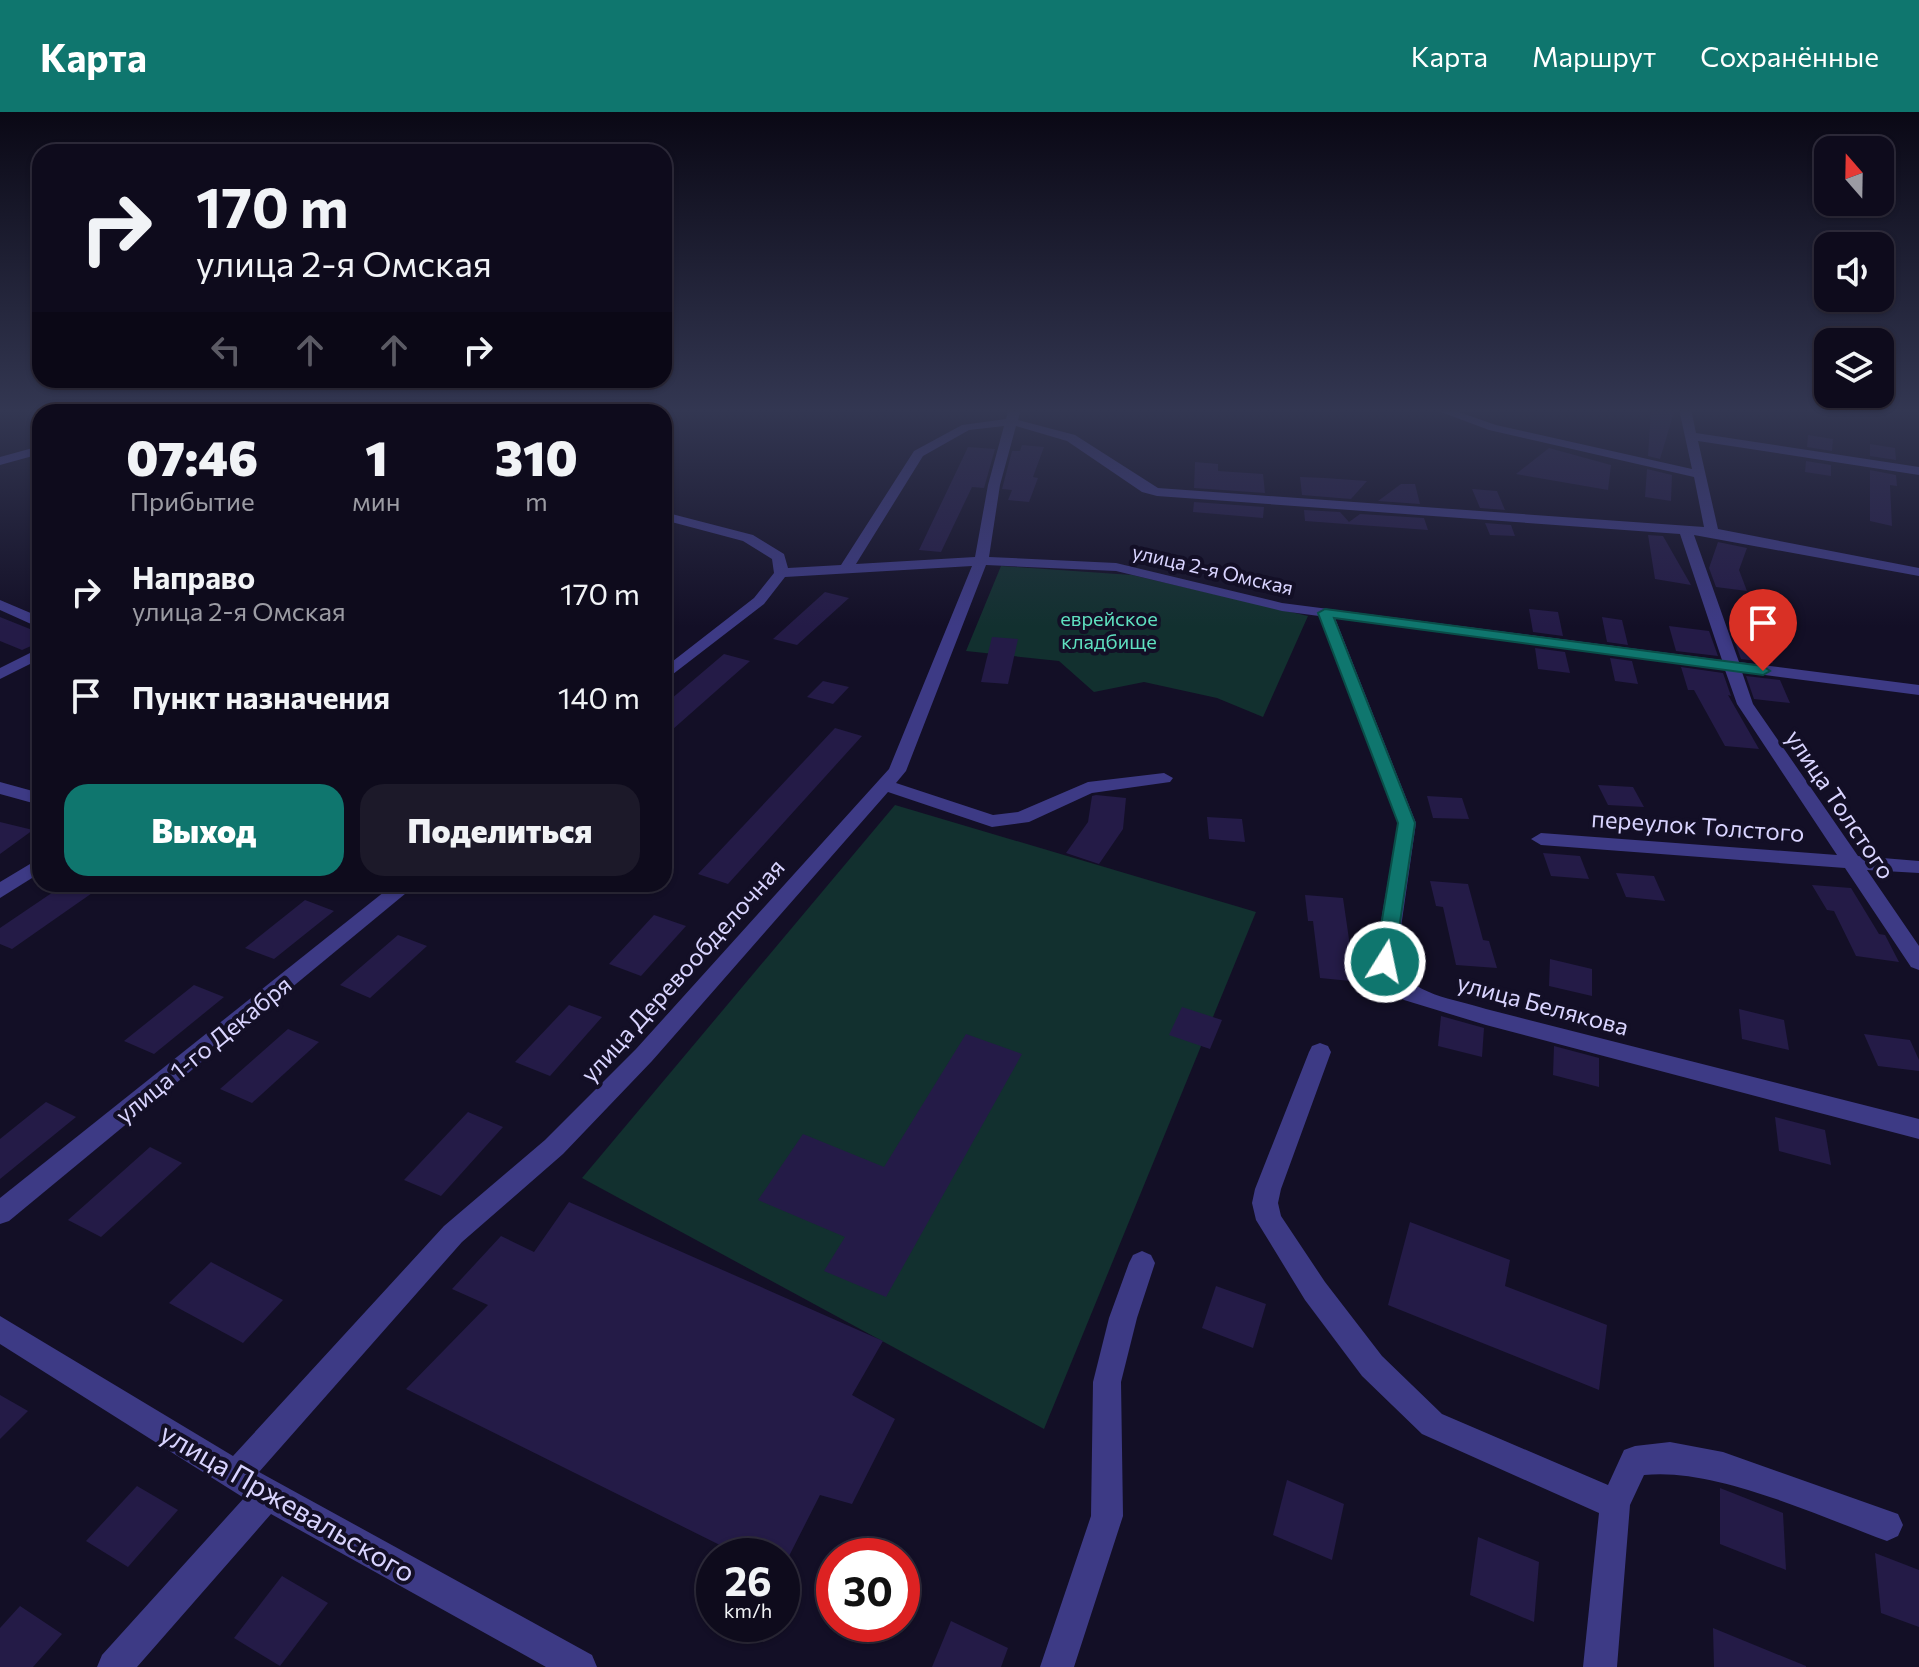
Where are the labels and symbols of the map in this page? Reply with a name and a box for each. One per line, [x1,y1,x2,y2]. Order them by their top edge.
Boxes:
north arrow [1814,136,1894,216]
street label: улица 2-я Омская [1130,539,1296,599]
pin [1729,589,1797,671]
park label: еврейское кладбище [1060,606,1158,653]
street label: улица Толстого [1780,724,1902,884]
street label: переулок Толстого [1590,803,1806,847]
street label: улица Деревообделочная [574,852,790,1088]
position arrow [1343,920,1427,1004]
street label: улица Белякова [1454,967,1632,1041]
street label: улица 1-го Декабря [109,969,297,1129]
street label: улица Пржевальского [155,1415,421,1589]
speed limit sign: 30 [816,1538,920,1642]

